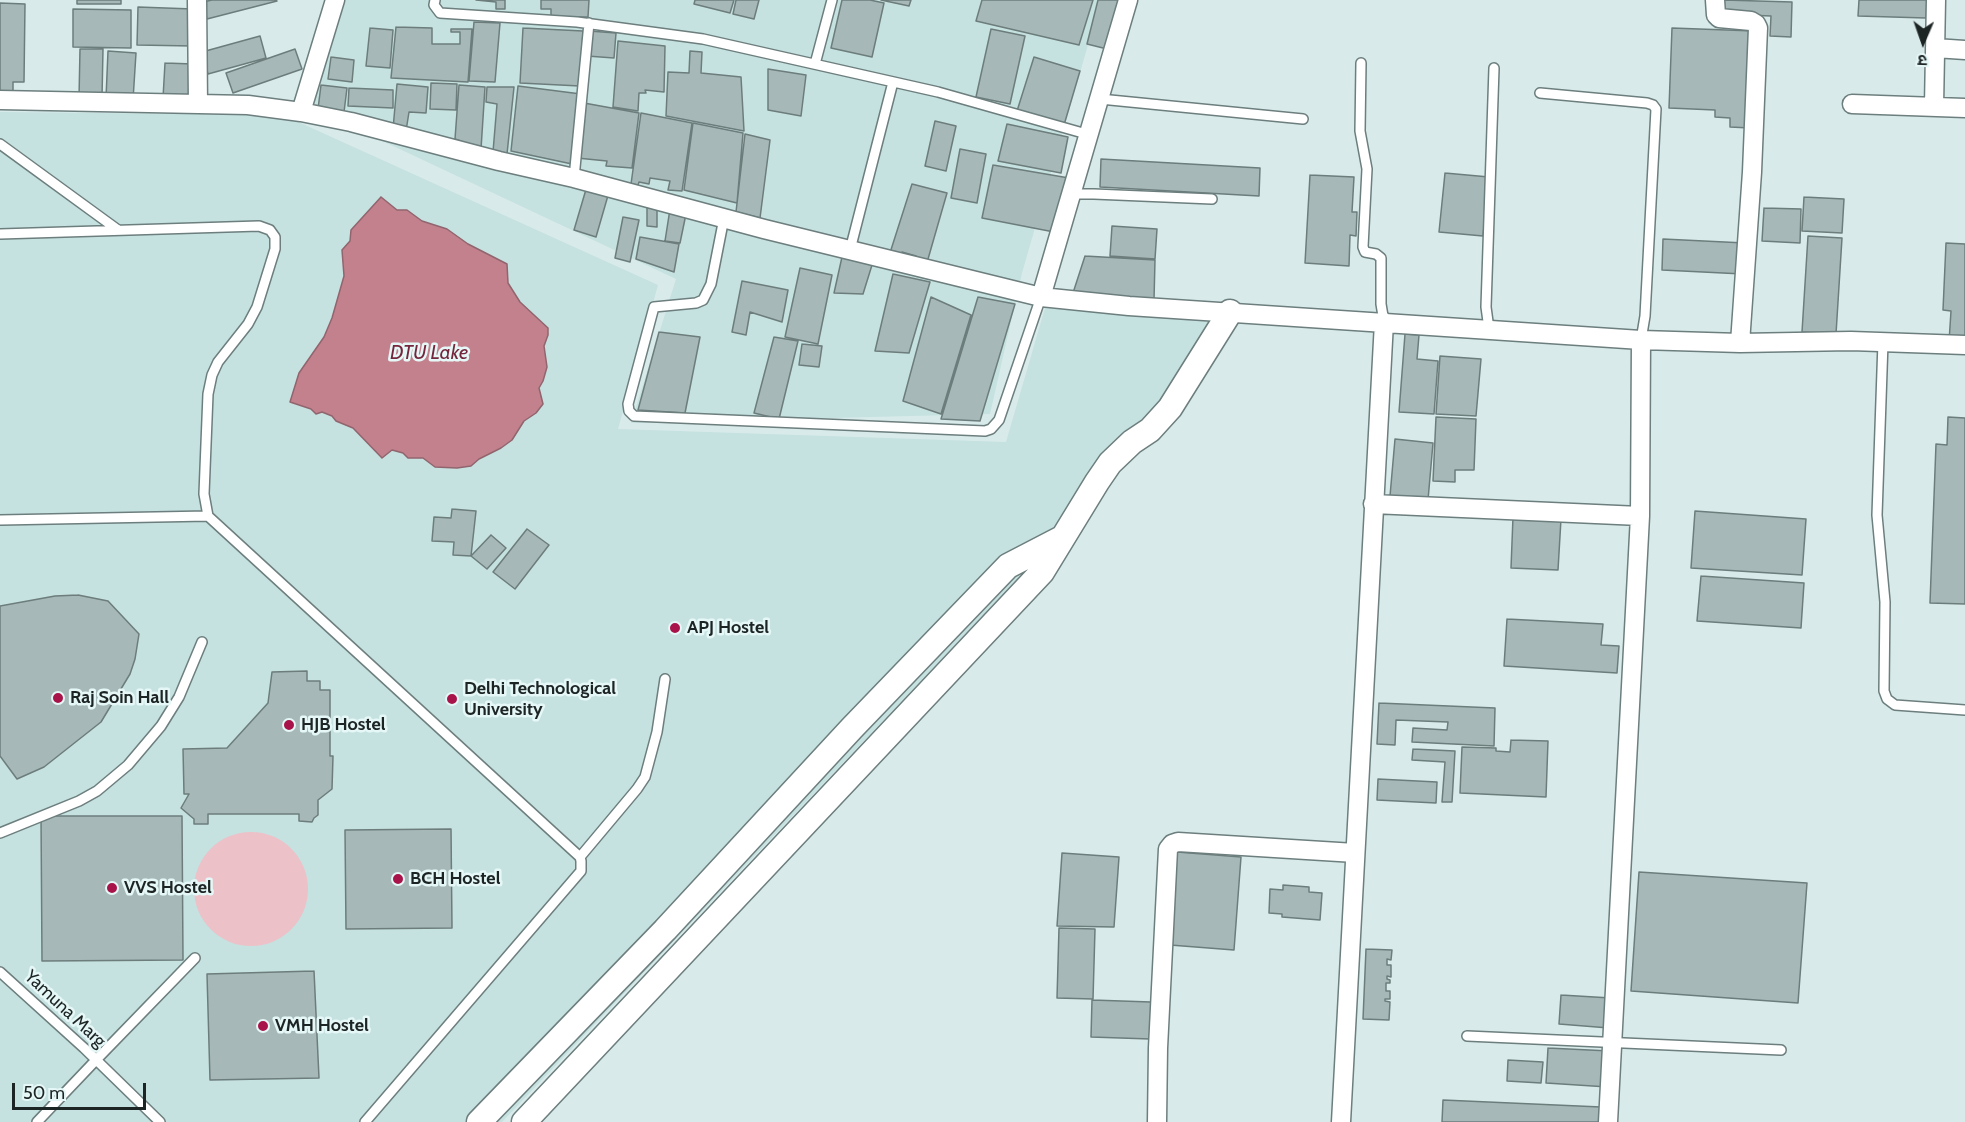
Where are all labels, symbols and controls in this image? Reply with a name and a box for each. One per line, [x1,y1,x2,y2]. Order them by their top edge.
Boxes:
north arrow [1893,12,1953,72]
text: उ [1917,51,1927,70]
water label: DTU Lake [390,341,468,365]
place label: APJ Hostel [687,617,769,639]
marker: APJ Hostel [668,621,682,635]
place label: Delhi Technological University [464,678,616,720]
place label: Raj Soin Hall [70,687,169,709]
marker: Raj Soin Hall [51,691,65,705]
marker: Delhi Technological University [445,692,459,706]
place label: HJB Hostel [301,714,385,736]
marker: HJB Hostel [282,718,296,732]
place label: BCH Hostel [410,868,500,890]
marker: BCH Hostel [391,872,405,886]
place label: VVS Hostel [124,877,212,899]
marker: VVS Hostel [105,881,119,895]
street label: Yamuna Marg [20,966,110,1052]
place label: VMH Hostel [275,1015,369,1037]
marker: VMH Hostel [256,1019,270,1033]
scale bar [15,1071,148,1109]
text: 50 m [23,1082,65,1104]

